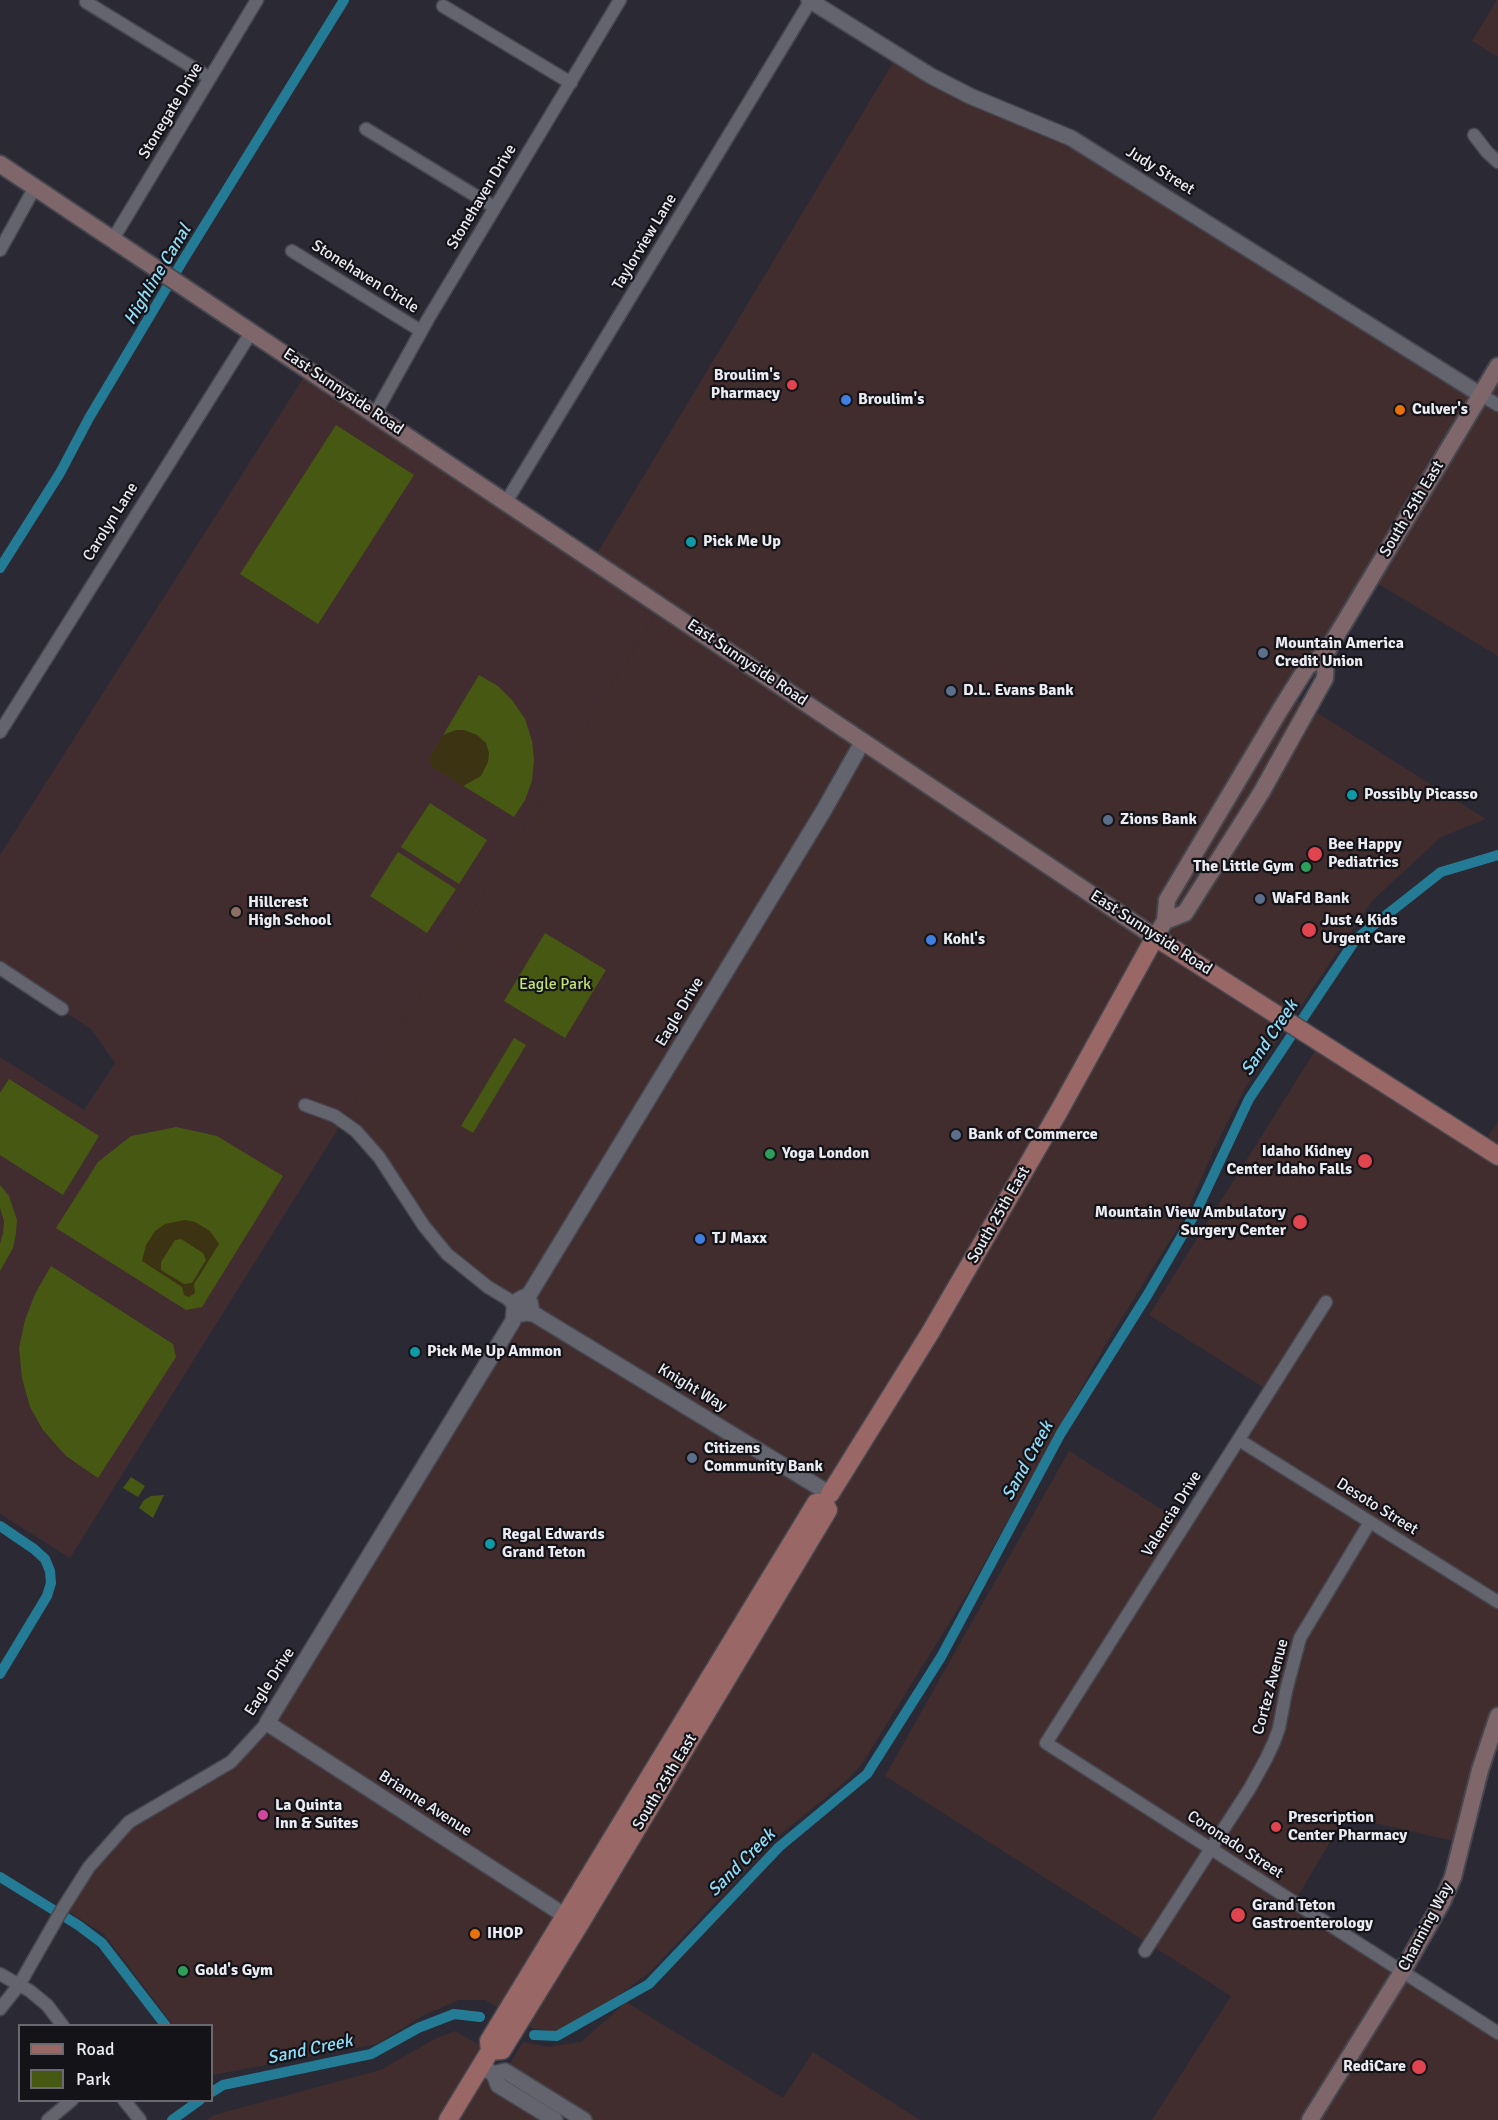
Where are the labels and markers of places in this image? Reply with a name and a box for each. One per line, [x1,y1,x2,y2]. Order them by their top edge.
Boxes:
place label: Broulim's Pharmacy [711,366,780,404]
marker: Broulim's Pharmacy [785,378,799,392]
place label: Broulim's [858,390,924,410]
marker: Broulim's [839,393,853,407]
place label: Culver's [1412,400,1468,420]
marker: Culver's [1393,403,1407,417]
place label: Pick Me Up [703,532,781,552]
marker: Pick Me Up [684,535,698,549]
place label: Mountain America Credit Union [1275,634,1404,672]
marker: Mountain America Credit Union [1256,646,1270,660]
place label: D.L. Evans Bank [963,681,1074,701]
marker: D.L. Evans Bank [944,684,958,698]
place label: Possibly Picasso [1364,785,1478,805]
marker: Possibly Picasso [1345,788,1359,802]
place label: Zions Bank [1120,810,1197,830]
marker: Zions Bank [1101,813,1115,827]
place label: Bee Happy Pediatrics [1328,835,1402,873]
marker: Bee Happy Pediatrics [1306,845,1324,863]
place label: The Little Gym [1193,857,1294,877]
marker: The Little Gym [1299,860,1313,874]
place label: WaFd Bank [1272,889,1349,909]
marker: WaFd Bank [1253,892,1267,906]
place label: Hillcrest High School [248,893,331,931]
marker: Hillcrest High School [229,905,243,919]
place label: Just 4 Kids Urgent Care [1322,911,1406,949]
marker: Just 4 Kids Urgent Care [1300,921,1318,939]
place label: Kohl's [943,930,985,950]
marker: Kohl's [924,933,938,947]
place label: Bank of Commerce [968,1125,1098,1145]
marker: Bank of Commerce [949,1128,963,1142]
place label: Idaho Kidney Center Idaho Falls [1226,1142,1352,1180]
place label: Yoga London [782,1144,869,1164]
marker: Yoga London [763,1147,777,1161]
marker: Idaho Kidney Center Idaho Falls [1356,1152,1374,1170]
place label: Mountain View Ambulatory Surgery Center [1095,1203,1286,1241]
marker: Mountain View Ambulatory Surgery Center [1291,1213,1309,1231]
place label: TJ Maxx [712,1229,767,1249]
marker: TJ Maxx [693,1232,707,1246]
place label: Pick Me Up Ammon [427,1342,562,1362]
marker: Pick Me Up Ammon [408,1345,422,1359]
place label: Citizens Community Bank [704,1439,823,1477]
marker: Citizens Community Bank [685,1451,699,1465]
place label: Regal Edwards Grand Teton [502,1525,605,1563]
marker: Regal Edwards Grand Teton [483,1537,497,1551]
place label: La Quinta Inn & Suites [275,1796,358,1834]
marker: La Quinta Inn & Suites [256,1808,270,1822]
place label: Prescription Center Pharmacy [1288,1808,1407,1846]
marker: Prescription Center Pharmacy [1269,1820,1283,1834]
place label: Grand Teton Gastroenterology [1252,1896,1373,1934]
marker: Grand Teton Gastroenterology [1229,1906,1247,1924]
place label: IHOP [487,1924,523,1944]
marker: IHOP [468,1927,482,1941]
place label: Gold's Gym [195,1961,273,1981]
marker: Gold's Gym [176,1964,190,1978]
place label: RediCare [1343,2057,1406,2077]
marker: RediCare [1410,2058,1428,2076]

